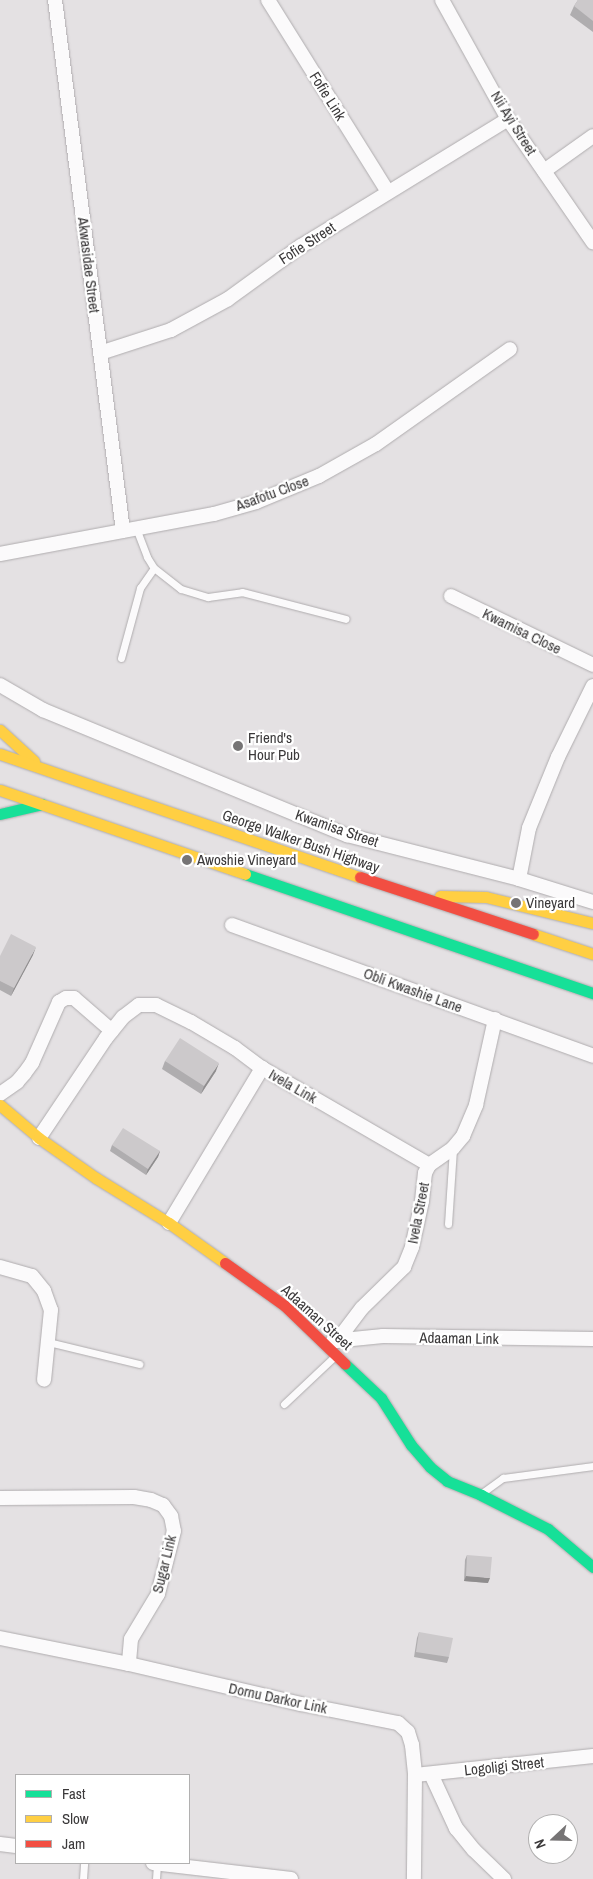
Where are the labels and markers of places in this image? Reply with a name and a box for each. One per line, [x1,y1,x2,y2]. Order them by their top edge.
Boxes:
place label: Friend's Hour Pub [248,728,300,763]
marker: Friend's Hour Pub [232,740,244,752]
place label: Awoshie Vineyard [197,851,296,869]
marker: Awoshie Vineyard [181,854,193,866]
place label: Vineyard [526,894,575,912]
marker: Vineyard [510,897,522,909]

